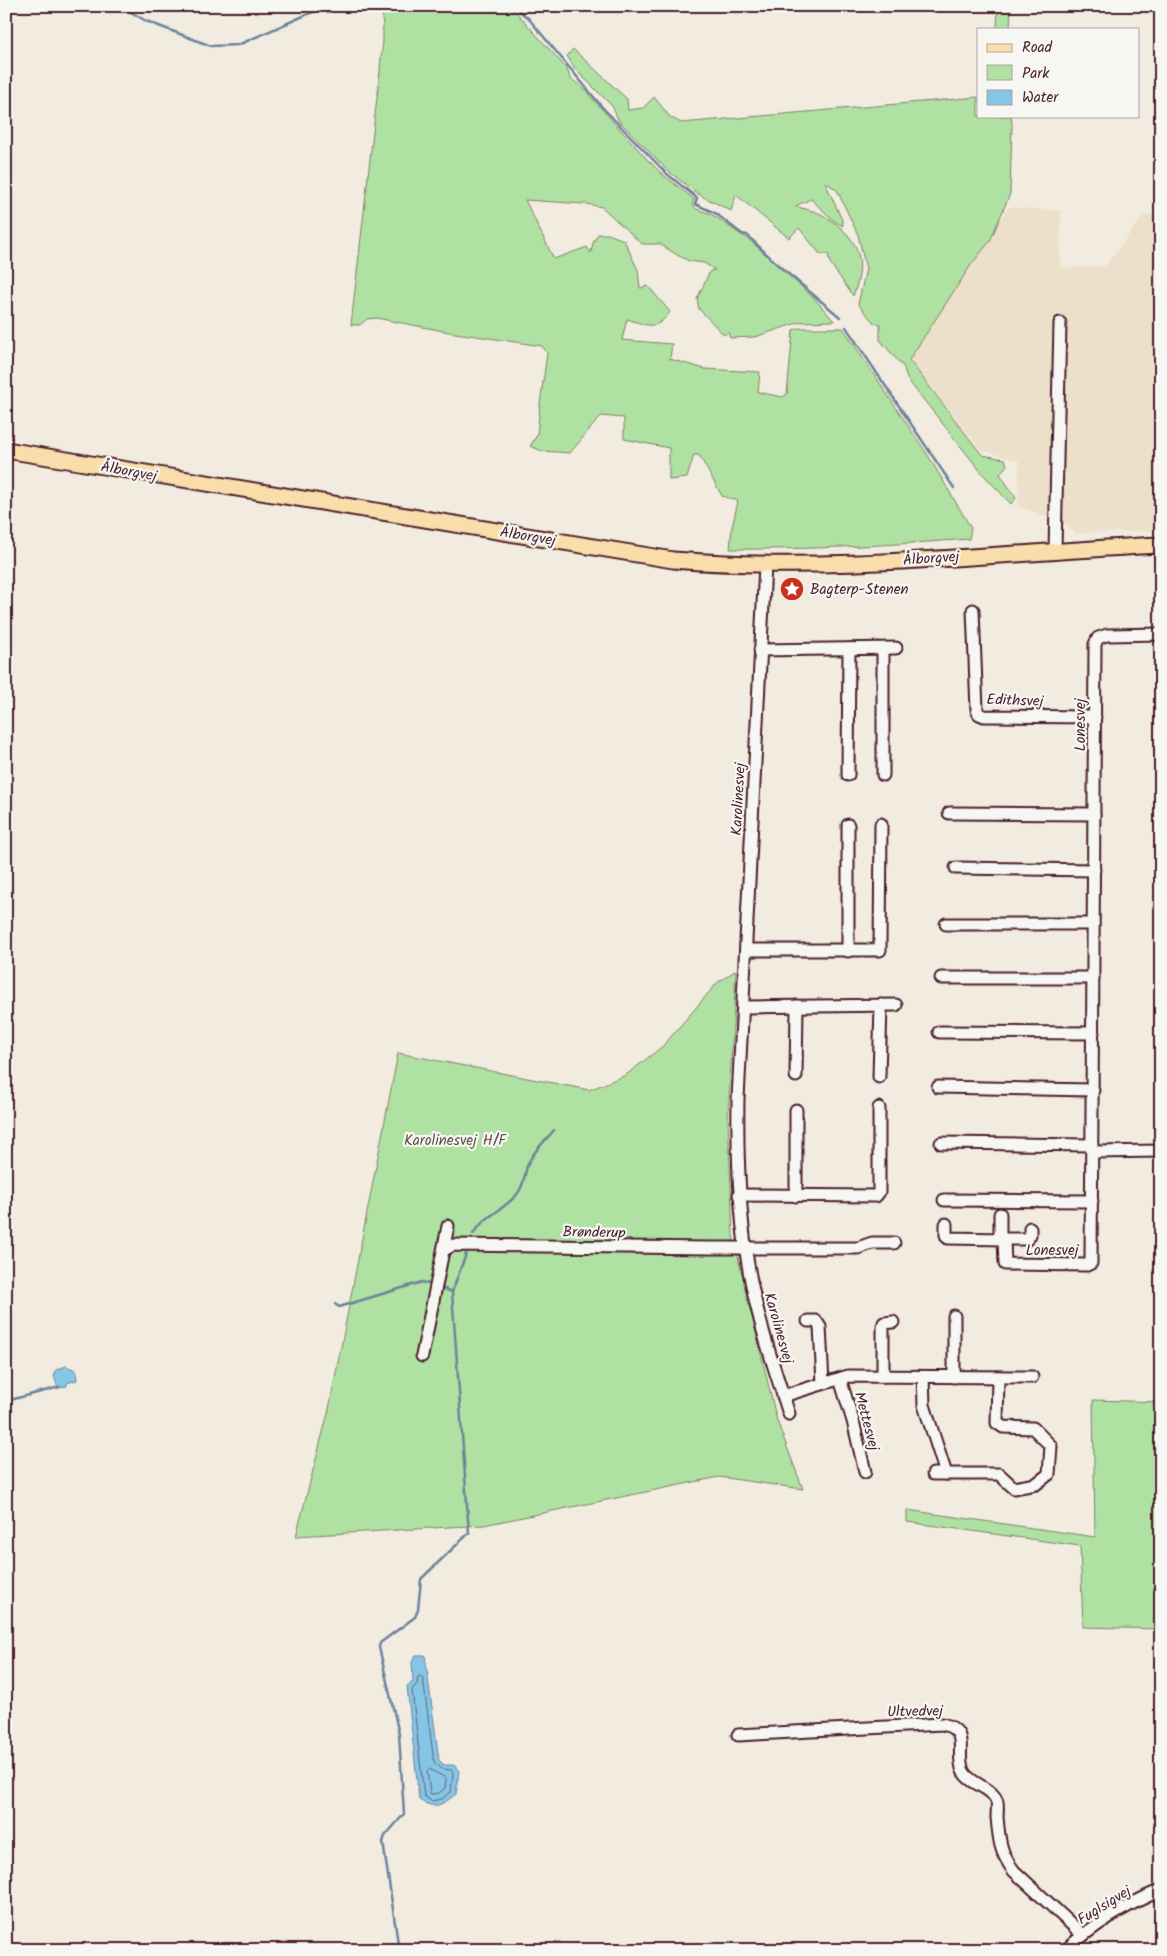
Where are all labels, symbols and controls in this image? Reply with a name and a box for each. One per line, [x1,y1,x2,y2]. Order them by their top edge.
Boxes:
legend [977,28,1140,118]
text: Road [1022,36,1053,60]
text: Park [1022,62,1050,86]
text: Water [1022,86,1059,110]
street label: Ålborgvej [99,455,160,489]
street label: Ålborgvej [498,521,559,553]
street label: Ålborgvej [902,545,961,573]
place icon: Bagterp-Stenen [779,576,805,602]
place label: Bagterp-Stenen [810,578,909,602]
street label: Edithsvej [986,688,1045,714]
street label: Lonesvej [1069,697,1093,752]
street label: Karolinesvej [725,761,753,836]
park label: Karolinesvej H/F [404,1129,507,1153]
street label: Brønderup [562,1220,626,1246]
street label: Lonesvej [1025,1239,1080,1263]
street label: Karolinesvej [756,1290,800,1368]
street label: Mettesvej [847,1389,886,1455]
street label: Ultvedvej [887,1699,944,1724]
street label: Fuglsigvej [1073,1879,1137,1932]

